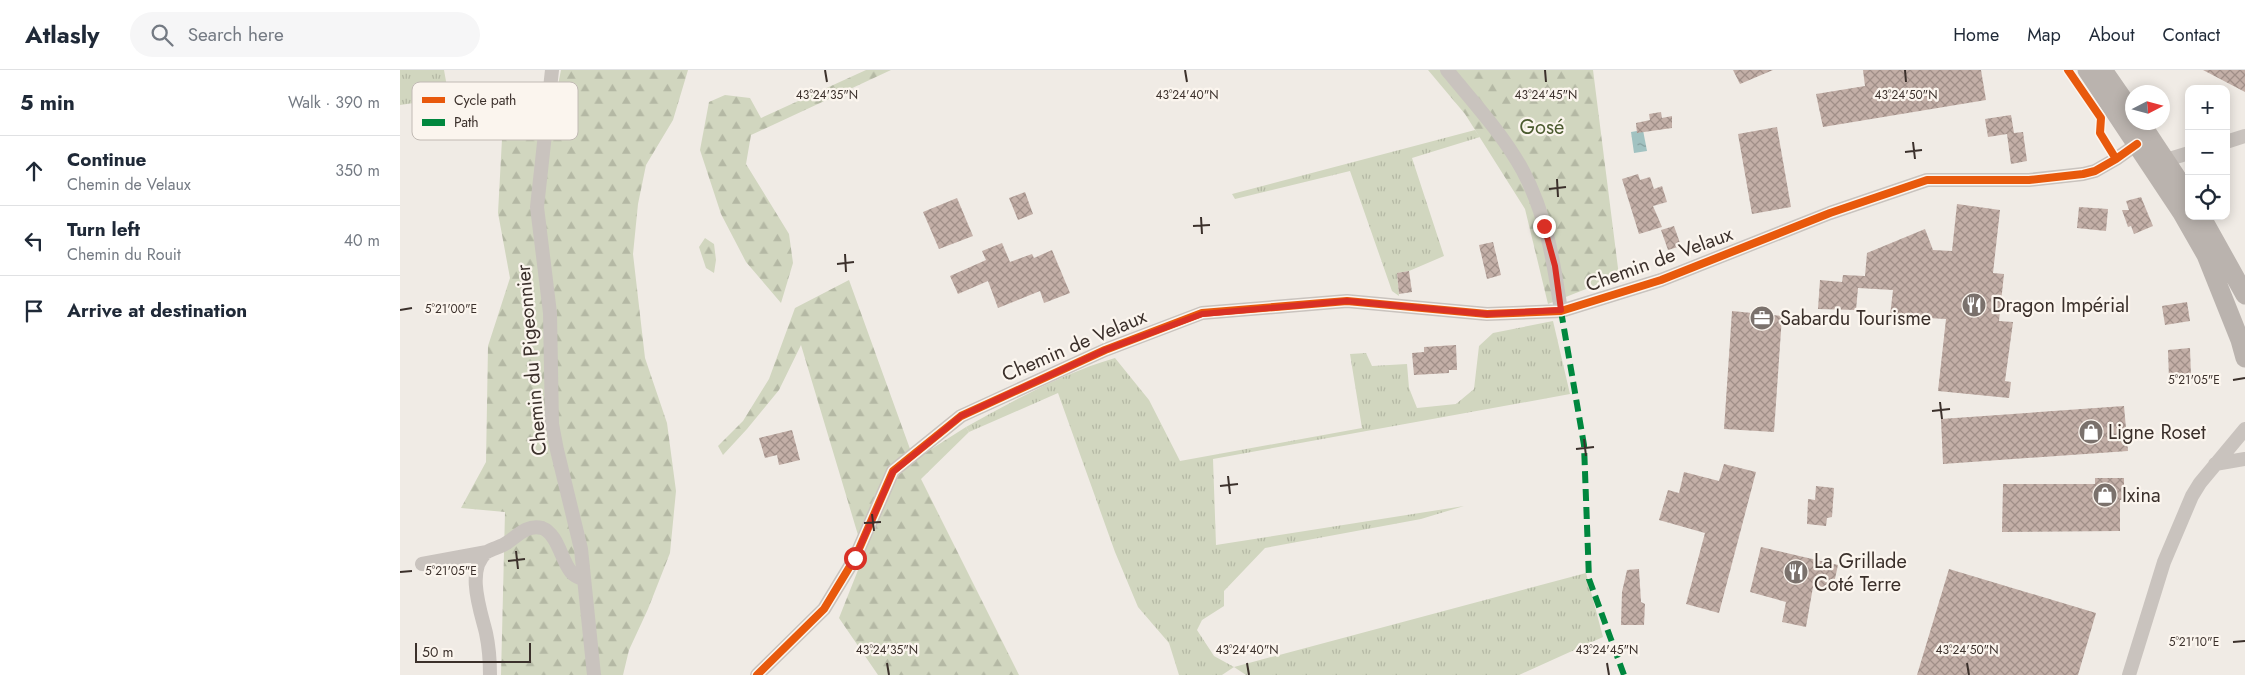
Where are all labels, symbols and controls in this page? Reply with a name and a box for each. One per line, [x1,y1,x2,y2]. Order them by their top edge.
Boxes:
search box [130,12,480,57]
text: Atlasly [25,17,100,52]
icon: search [148,21,176,49]
text: Search here [188,21,284,48]
text: Home [1953,22,1999,48]
text: Map [2027,22,2061,48]
text: About [2089,22,2134,48]
text: Contact [2162,22,2220,48]
legend [412,82,578,140]
north arrow [2125,85,2170,130]
map controls [2185,85,2230,220]
button: + [2185,85,2230,130]
text: 43°24'35"N [796,86,858,104]
text: 43°24'40"N [1155,86,1219,104]
text: 43°24'45"N [1515,86,1577,104]
text: 43°24'50"N [1875,86,1937,104]
text: 5 min [20,88,75,118]
text: Cycle path [454,90,516,110]
text: Walk · 390 m [288,91,380,114]
text: Path [454,112,479,132]
park label: Gosé [1520,113,1564,142]
button: − [2185,130,2230,175]
text: Continue [67,146,146,173]
icon: ahead [20,157,48,185]
text: 350 m [335,159,380,182]
text: Chemin de Velaux [67,173,191,196]
button: locate [2185,175,2230,220]
route end [1533,215,1556,238]
text: Turn left [67,216,140,243]
street label: Chemin de Velaux [1582,219,1737,300]
icon: left [20,227,48,255]
text: 40 m [344,229,380,252]
text: Chemin du Rouit [67,243,181,266]
street label: Chemin du Pigeonnier [509,263,554,457]
place label: Dragon Impérial [1992,291,2129,320]
restaurant icon: Dragon Impérial [1961,292,1987,318]
icon: arrive [20,297,48,325]
text: Arrive at destination [67,297,247,324]
text: 5°21'00"E [425,300,477,318]
street label: Chemin de Velaux [997,302,1152,389]
place label: Sabardu Tourisme [1780,304,1931,333]
office icon: Sabardu Tourisme [1749,305,1775,331]
text: 5°21'05"E [2168,371,2220,389]
place label: Ligne Roset [2108,418,2206,447]
shop icon: Ligne Roset [2078,419,2104,445]
place label: Ixina [2122,481,2161,510]
shop icon: Ixina [2092,482,2118,508]
route start [844,547,867,570]
place label: La Grillade Coté Terre [1814,547,1907,599]
restaurant icon: La Grillade Coté Terre [1783,559,1809,585]
text: 5°21'05"E [425,562,477,580]
text: 5°21'10"E [2169,633,2219,651]
scale bar [415,640,531,663]
text: 43°24'35"N [856,641,918,659]
text: 43°24'40"N [1215,641,1279,659]
text: 43°24'45"N [1576,641,1638,659]
text: 43°24'50"N [1936,641,1998,659]
text: 50 m [422,642,453,662]

